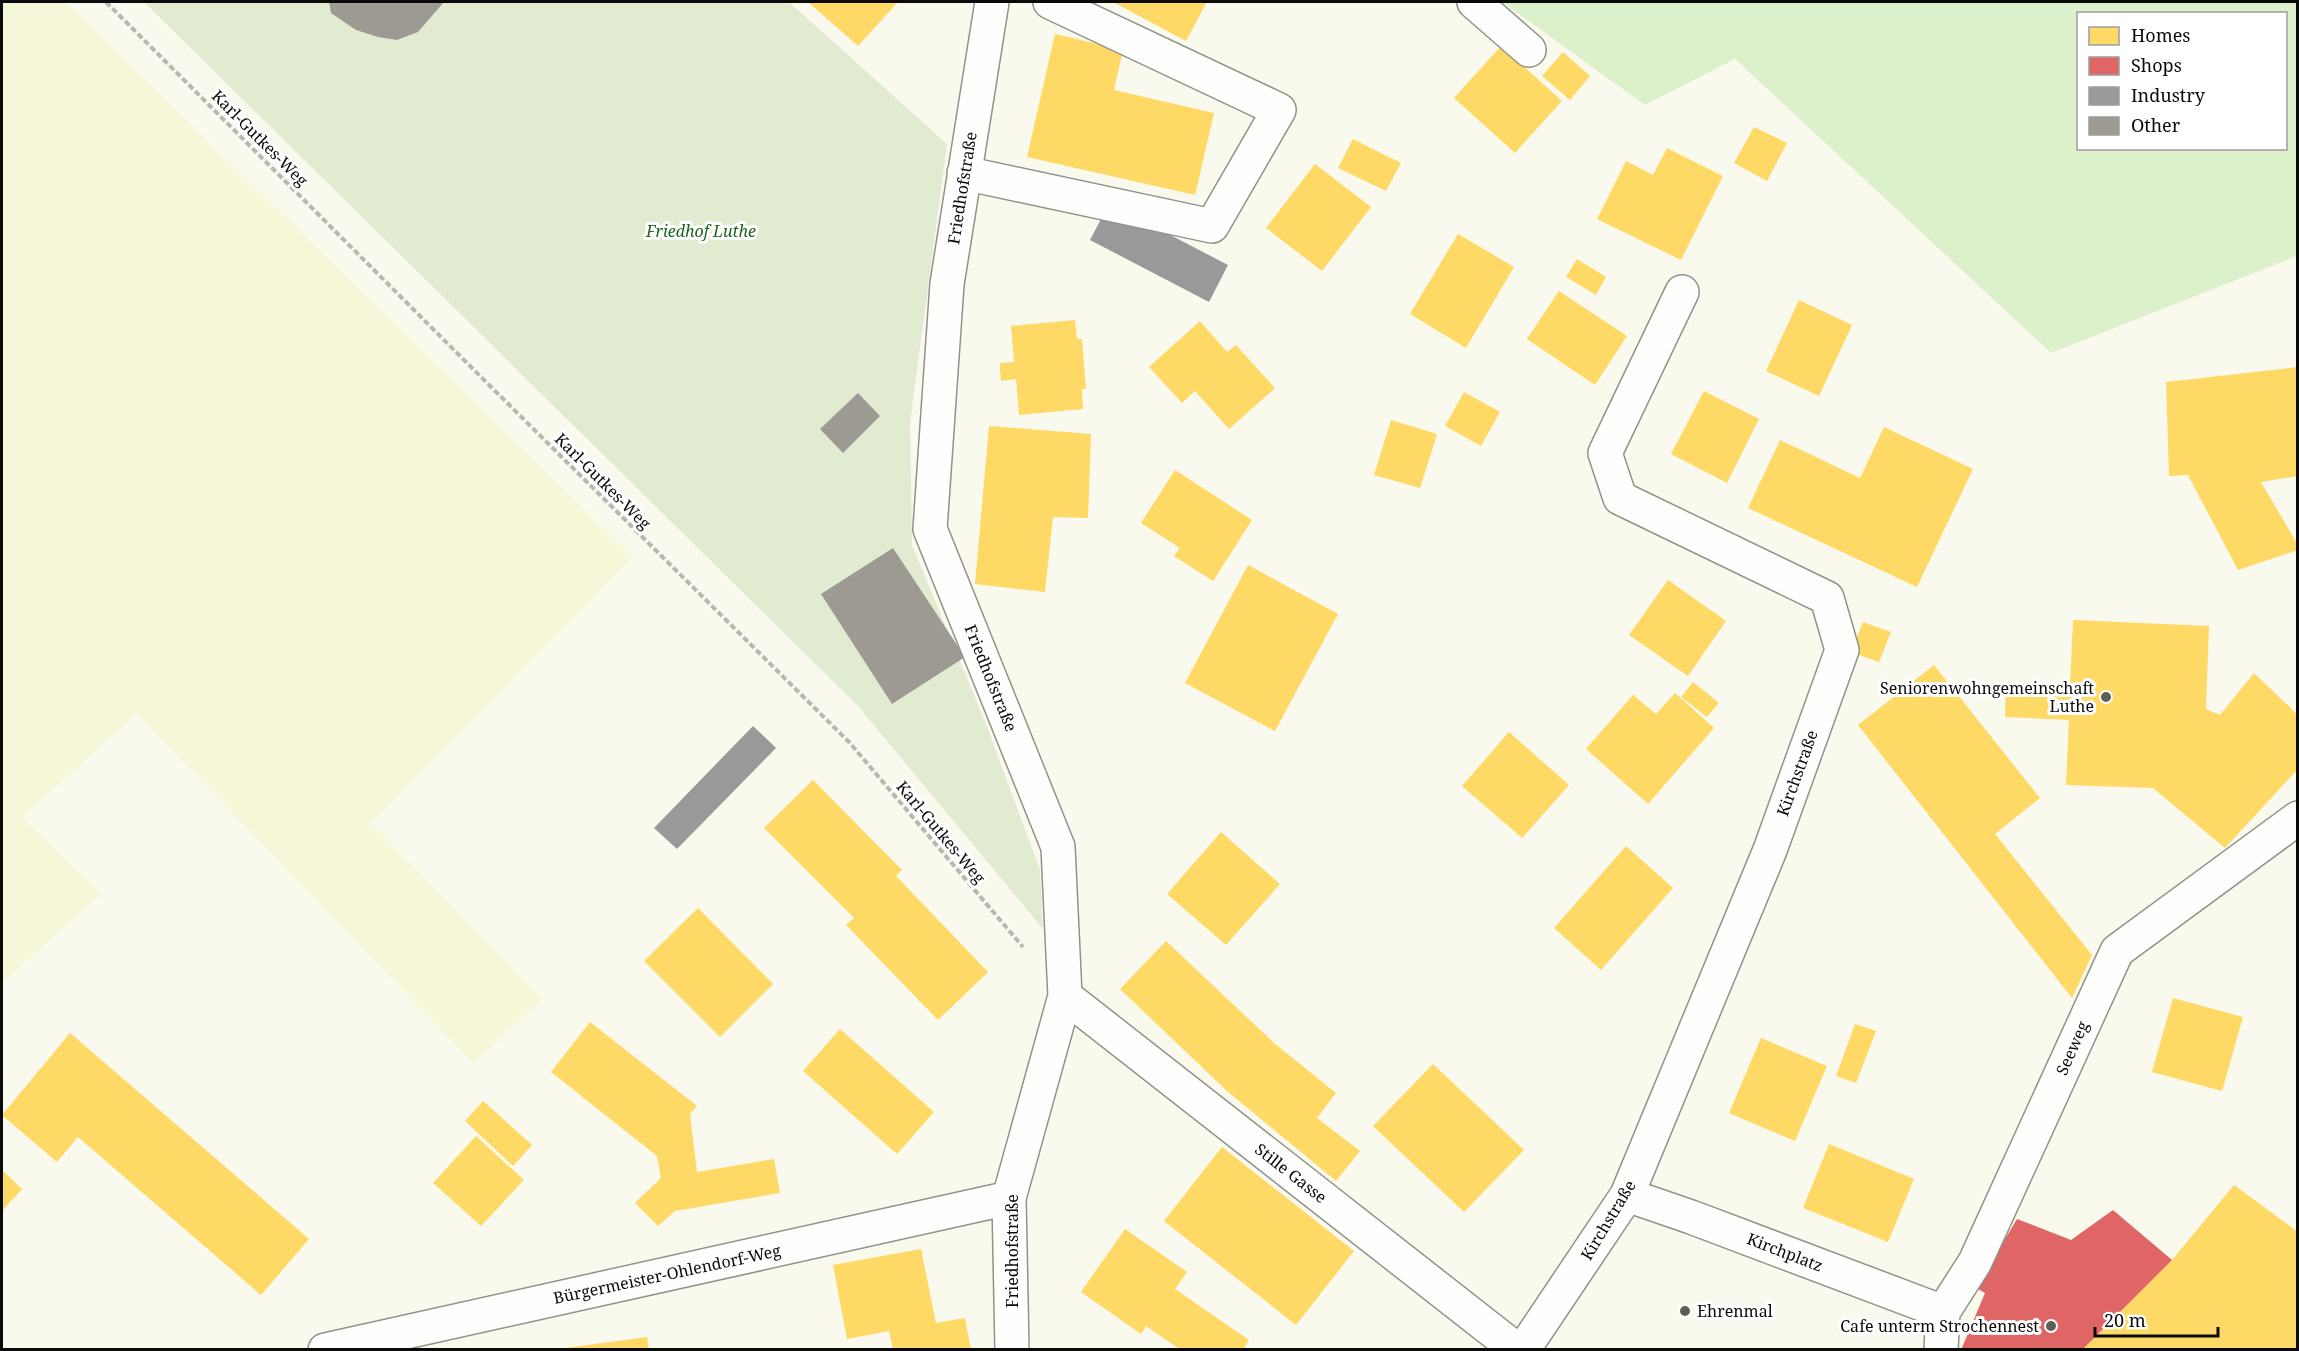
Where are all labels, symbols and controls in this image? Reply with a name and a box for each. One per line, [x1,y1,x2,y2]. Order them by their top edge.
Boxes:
legend [2077,12,2287,150]
text: Homes [2131,23,2190,47]
text: Shops [2131,53,2182,77]
text: Industry [2131,83,2206,107]
street label: Karl-Gutkes-Weg [207,85,313,191]
text: Other [2131,113,2181,137]
street label: Friedhofstraße [942,130,982,246]
park label: Friedhof Luthe [645,220,756,242]
street label: Karl-Gutkes-Weg [550,428,656,534]
street label: Friedhofstraße [959,621,1023,735]
place label: Seniorenwohngemeinschaft Luthe [1880,677,2094,717]
marker: Seniorenwohngemeinschaft Luthe [2099,690,2113,704]
street label: Kirchstraße [1771,727,1823,819]
street label: Karl-Gutkes-Weg [892,776,991,888]
street label: Seeweg [2050,1017,2094,1078]
street label: Stille Gasse [1251,1138,1331,1208]
street label: Kirchstraße [1575,1176,1641,1264]
street label: Friedhofstraße [1001,1194,1023,1308]
street label: Kirchplatz [1744,1227,1826,1277]
street label: Bürgermeister-Ohlendorf-Weg [551,1239,783,1309]
place label: Ehrenmal [1697,1300,1773,1322]
scale bar [2095,1300,2218,1338]
marker: Ehrenmal [1678,1304,1692,1318]
text: 20 m [2104,1308,2146,1332]
place label: Cafe unterm Strochennest [1840,1315,2039,1337]
marker: Cafe unterm Strochennest [2044,1319,2058,1333]

